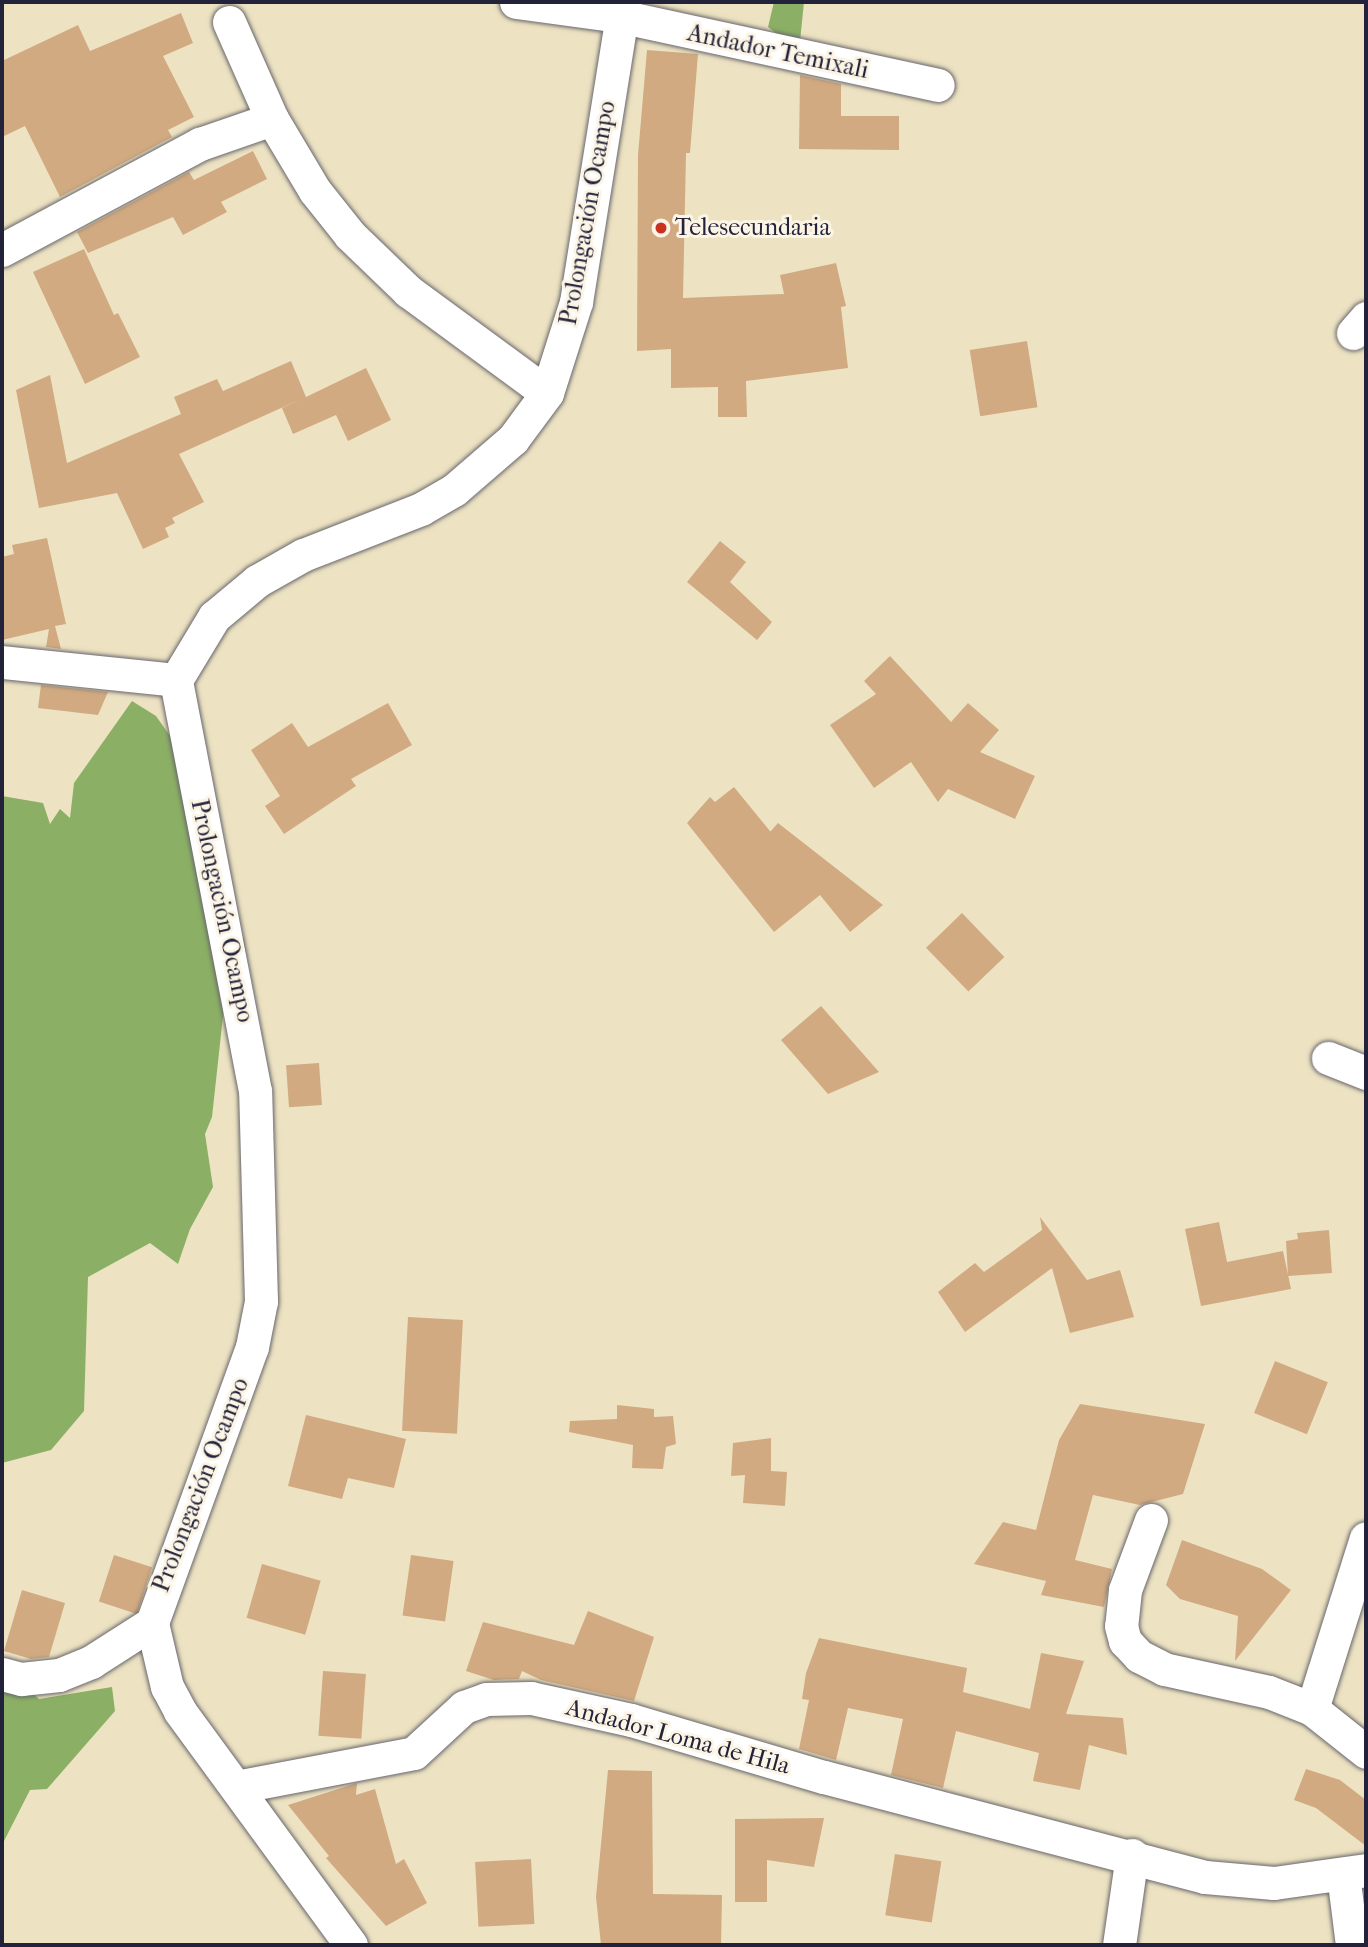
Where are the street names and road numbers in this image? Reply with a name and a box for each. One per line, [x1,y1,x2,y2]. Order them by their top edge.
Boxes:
street label: Andador Temixali [685,19,871,85]
street label: Prolongación Ocampo [554,99,622,327]
street label: Prolongación Ocampo [184,797,260,1025]
street label: Prolongación Ocampo [147,1374,255,1596]
street label: Andador Loma de Hila [563,1693,793,1781]

